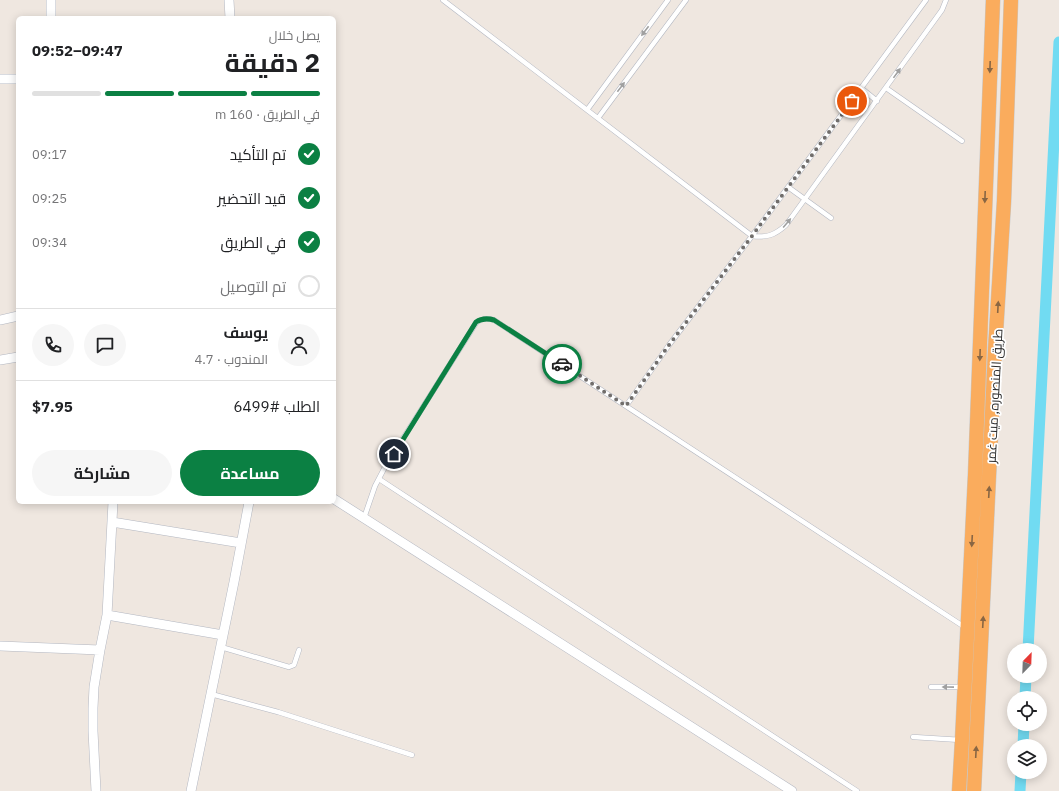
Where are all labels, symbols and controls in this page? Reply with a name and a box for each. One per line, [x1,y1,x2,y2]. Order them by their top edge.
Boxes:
one-way arrow [641,26,649,37]
text: يصل خلال [269,27,320,44]
text: 09:47–09:52 [32,41,123,60]
text: 2 دقيقة [225,45,320,79]
one-way arrow [986,61,993,73]
one-way arrow [893,68,901,79]
one-way arrow [617,82,625,92]
pin [835,84,869,118]
icon: bag [841,90,863,112]
text: في الطريق · 160 m [215,106,320,123]
icon: check [298,143,320,165]
text: تم التأكيد [230,145,286,164]
text: 09:17 [32,146,67,163]
icon: check [298,187,320,209]
text: قيد التحضير [218,189,286,208]
text: 09:25 [32,190,67,207]
one-way arrow [982,191,988,204]
one-way arrow [782,218,791,229]
icon: check [298,231,320,253]
text: في الطريق [221,233,286,252]
text: 09:34 [32,234,67,251]
text: تم التوصيل [220,277,286,296]
one-way arrow [995,300,1001,313]
text: يوسف [223,323,268,342]
button: phone [32,324,74,366]
button: chat [84,324,126,366]
button: person [278,324,320,366]
street label: طريق المنصوره, ميت غمر [982,328,1007,465]
courier [542,344,582,384]
one-way arrow [976,349,983,361]
text: المندوب · 4.7 [195,351,268,368]
icon: car [551,353,573,375]
text: $7.95 [32,397,73,416]
text: الطلب #6499 [233,397,320,416]
pin [377,437,411,471]
icon: home [383,443,405,465]
button: مشاركة [32,450,172,496]
button: مساعدة [180,450,320,496]
one-way arrow [986,485,992,498]
one-way arrow [969,535,975,548]
one-way arrow [980,615,986,628]
north arrow [1007,643,1047,683]
map controls [1007,643,1047,779]
one-way arrow [941,684,954,690]
button: locate [1007,691,1047,731]
button: layers [1007,739,1047,779]
one-way arrow [973,746,980,758]

